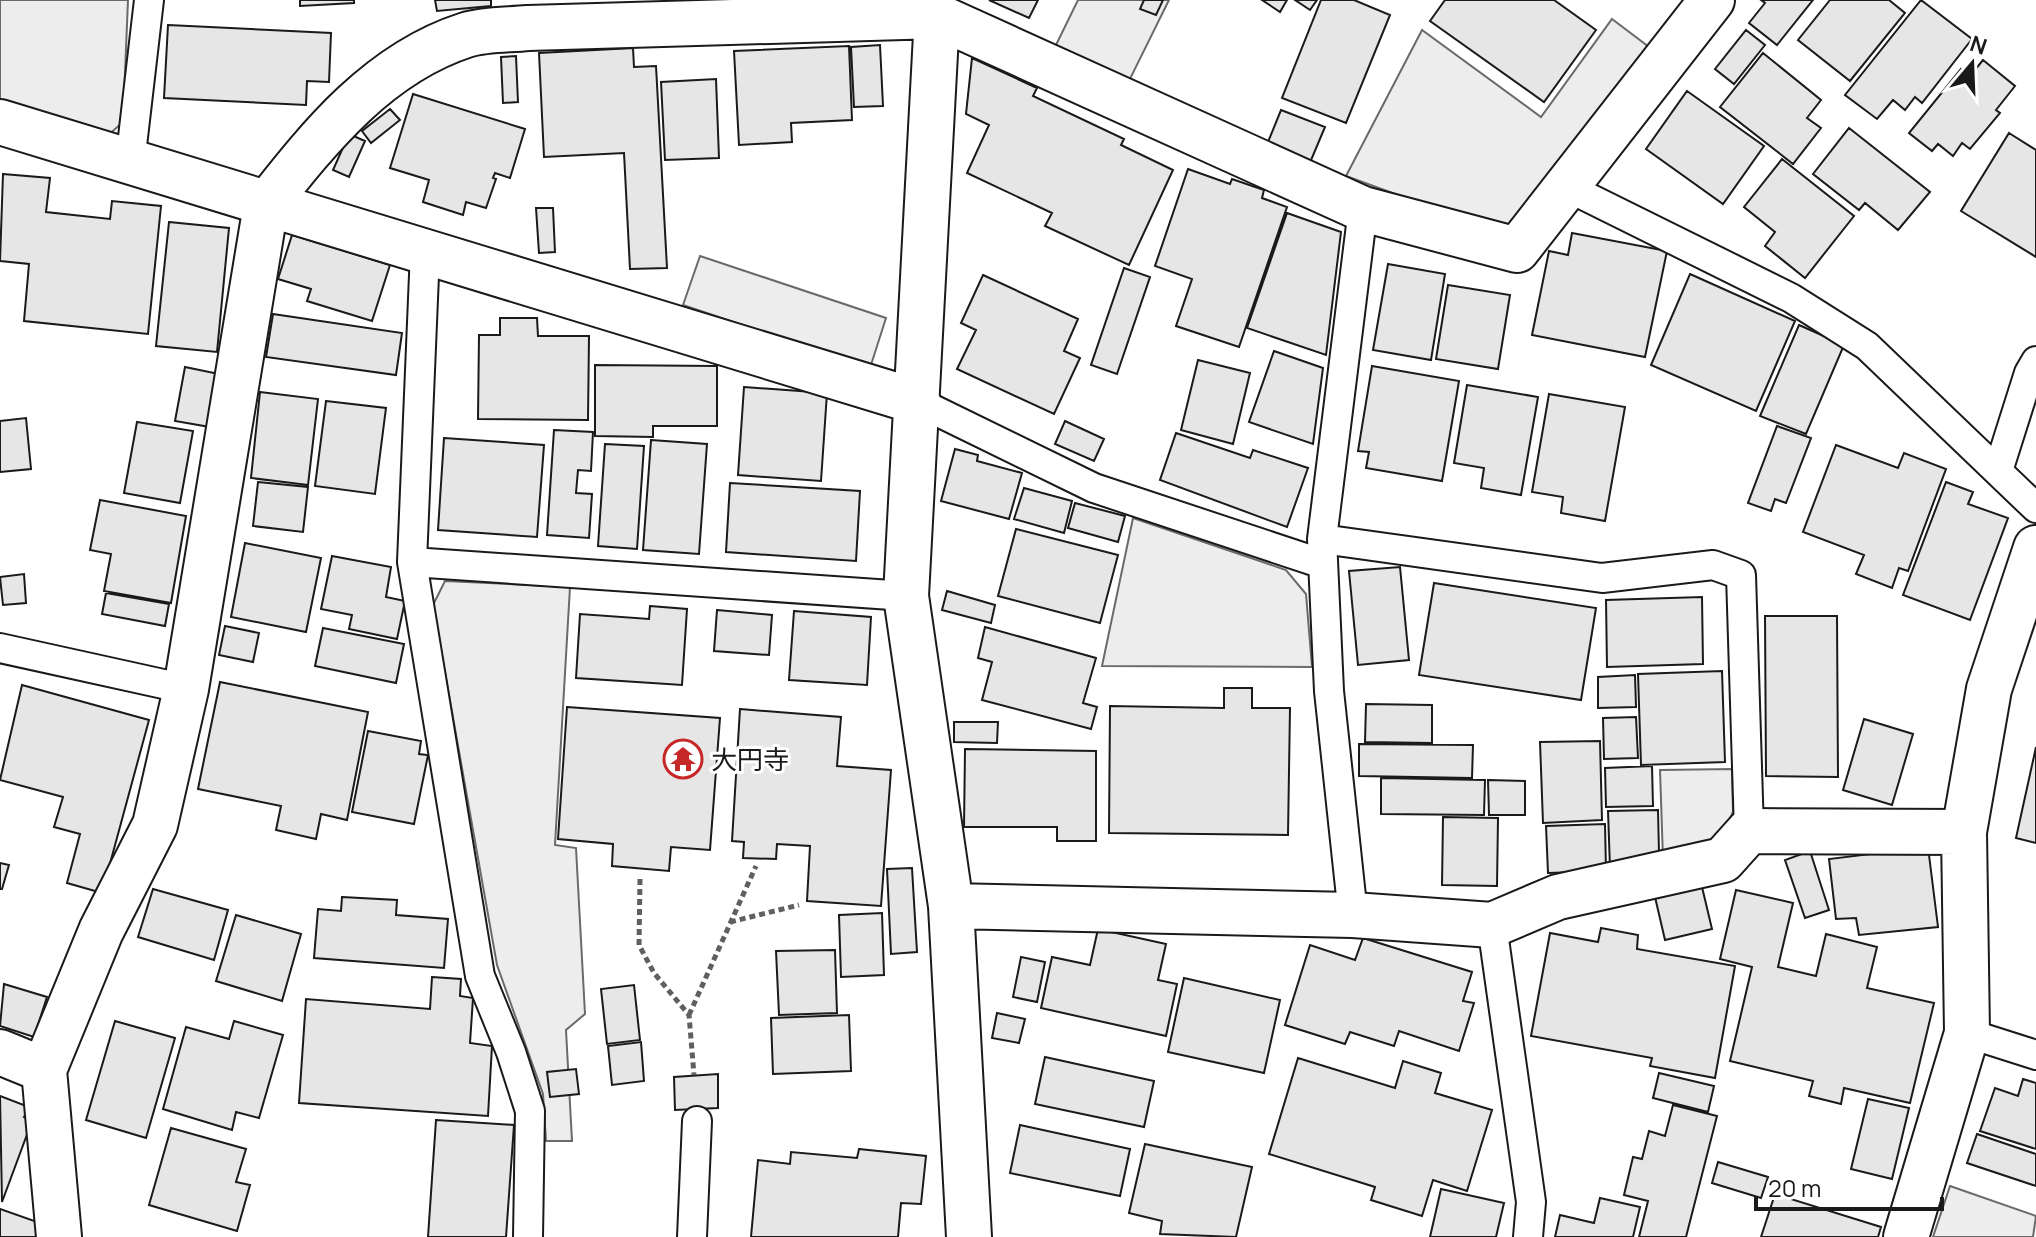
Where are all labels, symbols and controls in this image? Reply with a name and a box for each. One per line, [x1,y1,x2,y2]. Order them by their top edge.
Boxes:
north arrow [1932,24,2012,104]
text: N [1966,28,1991,62]
temple icon: 大円寺 [662,738,704,780]
place label: 大円寺 [711,741,789,777]
scale bar [1756,1161,1942,1211]
text: 20 m [1768,1171,1821,1204]

